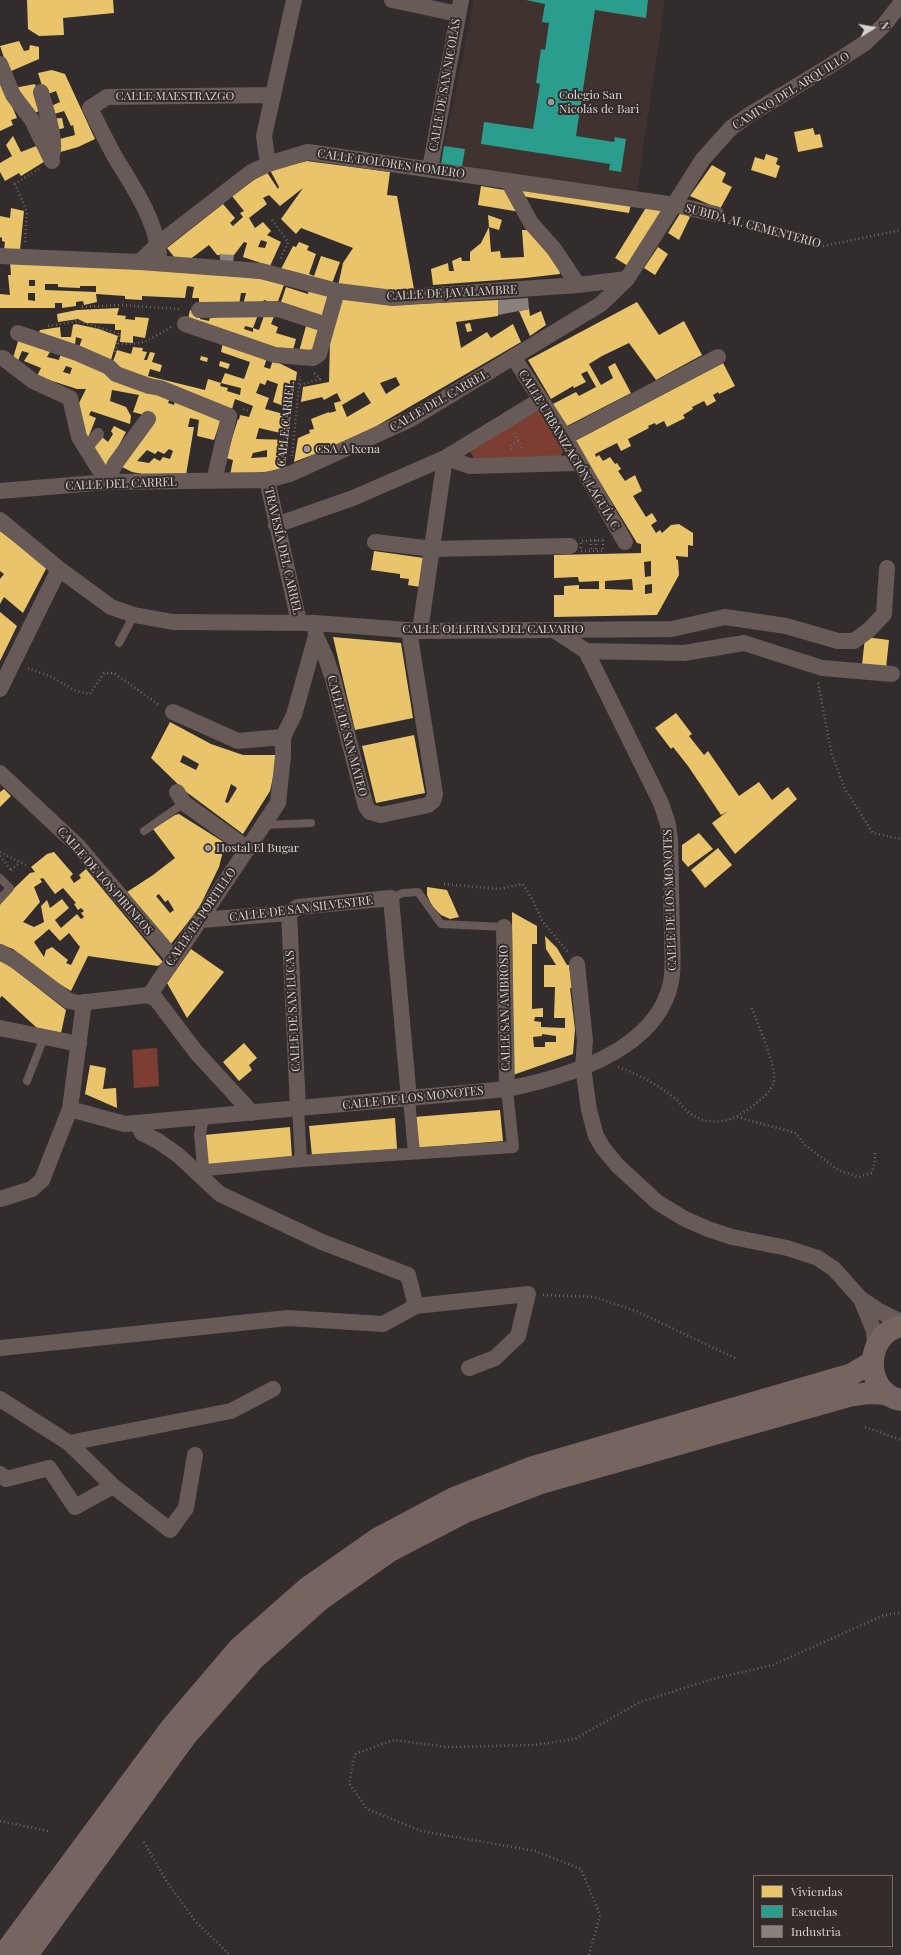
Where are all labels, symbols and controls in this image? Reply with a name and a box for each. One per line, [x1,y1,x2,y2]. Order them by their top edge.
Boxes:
north arrow [853,8,893,48]
street label: CALLE DE SAN NICOLÁS [426,17,464,153]
text: N [877,20,893,31]
street label: CAMINO DEL ARQUILLO [730,49,852,133]
place label: Colegio San Nicolás de Bari [559,88,639,116]
street label: CALLE MAESTRAZGO [116,89,234,103]
marker: Colegio San Nicolás de Bari [546,97,556,107]
street label: CALLE DOLORES ROMERO [316,147,466,181]
street label: SUBIDA AL CEMENTERIO [684,201,822,251]
street label: CALLE DE JAVALAMBRE [386,282,518,304]
street label: CALLE DEL CARREL [387,367,491,435]
street label: CALLE URBANIZACIÓN LAGUÍA C [515,367,623,533]
street label: CALLE CARREL [274,381,298,467]
place label: CSA A Ixena [315,442,380,456]
marker: CSA A Ixena [302,444,312,454]
street label: CALLE DEL CARREL [65,475,177,493]
street label: TRAVESÍA DEL CARREL [261,486,305,616]
street label: CALLE OLLERIAS DEL CALVARIO [402,622,584,636]
street label: CALLE DE SAN MATEO [324,674,370,798]
street label: CALLE DE LOS PIRINEOS [54,824,156,938]
street label: CALLE DE LOS MONOTES [660,829,680,971]
place label: Hostal El Bugar [216,841,299,855]
marker: Hostal El Bugar [203,843,213,853]
street label: CALLE EL PORTILLO [163,865,239,969]
street label: CALLE DE SAN SILVESTRE [228,893,374,925]
street label: CALLE SAN AMBROSIO [497,945,513,1071]
street label: CALLE DE SAN LUCAS [283,950,303,1072]
street label: CALLE DE LOS MONOTES [342,1083,484,1113]
legend [753,1875,893,1947]
text: Viviendas [791,1883,843,1899]
text: Escuelas [791,1903,837,1919]
text: Industria [791,1923,841,1939]

